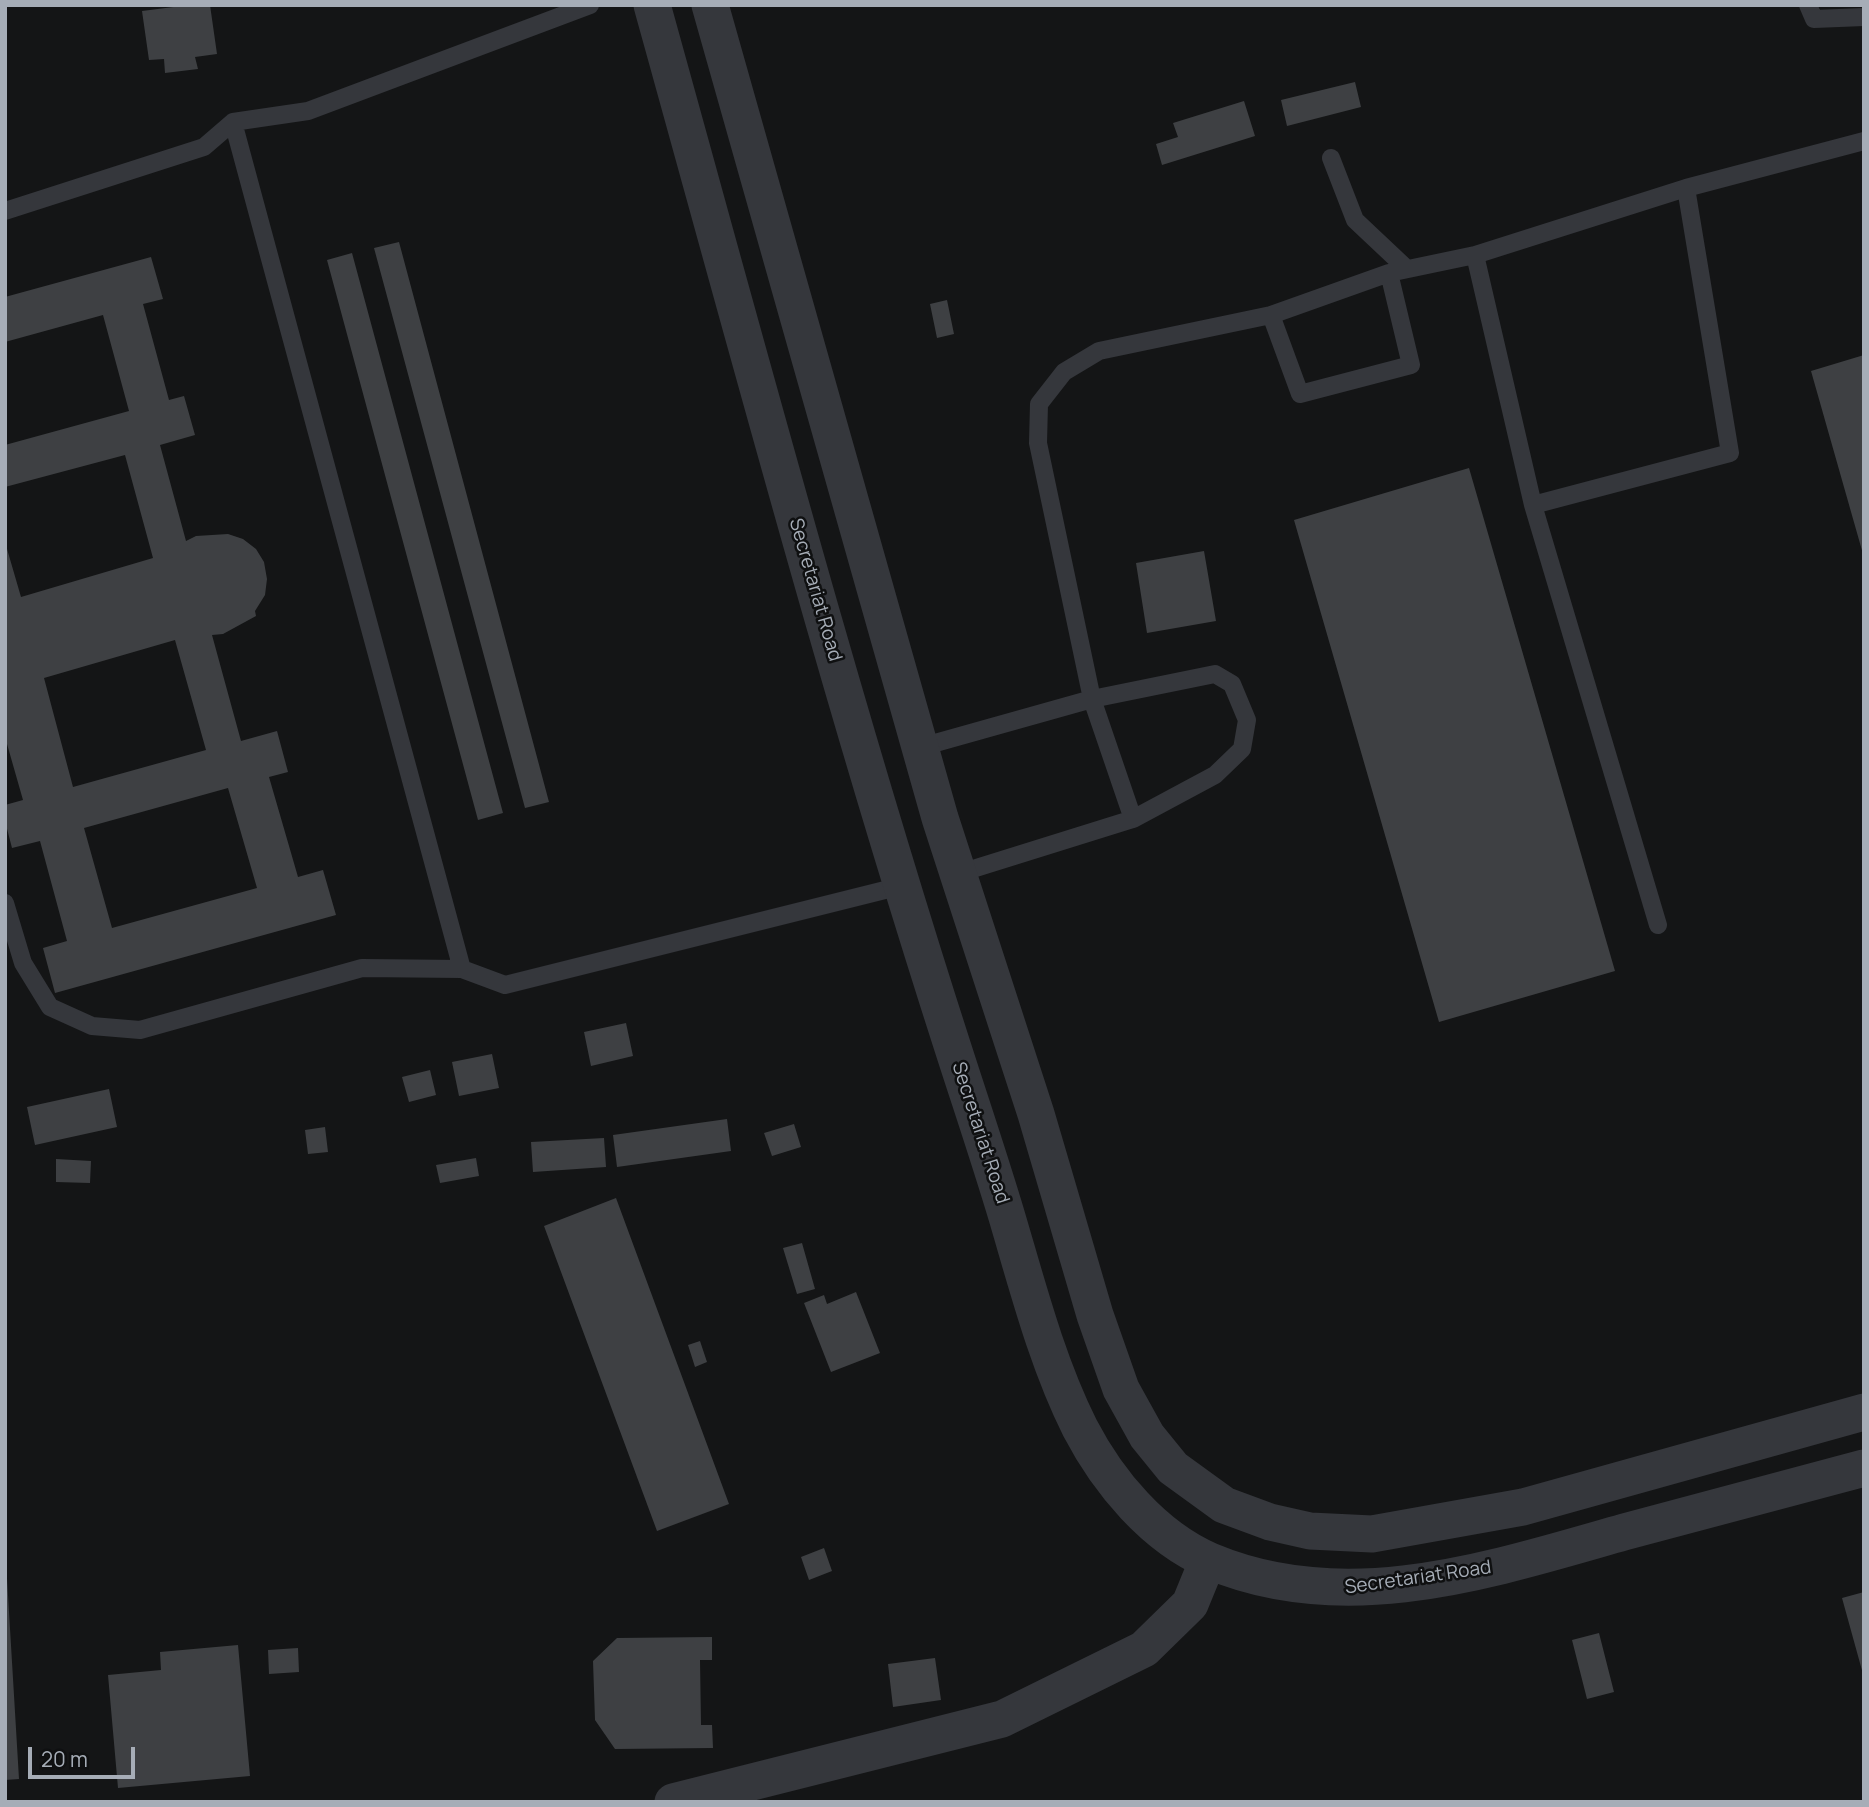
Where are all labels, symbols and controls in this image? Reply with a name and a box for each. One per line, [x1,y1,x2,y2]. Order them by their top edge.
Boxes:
street label: Secretariat Road [784,516,846,664]
street label: Secretariat Road [946,1059,1014,1207]
street label: Secretariat Road [1343,1556,1493,1600]
scale bar [32,1734,138,1778]
text: 20 m [41,1745,88,1773]

